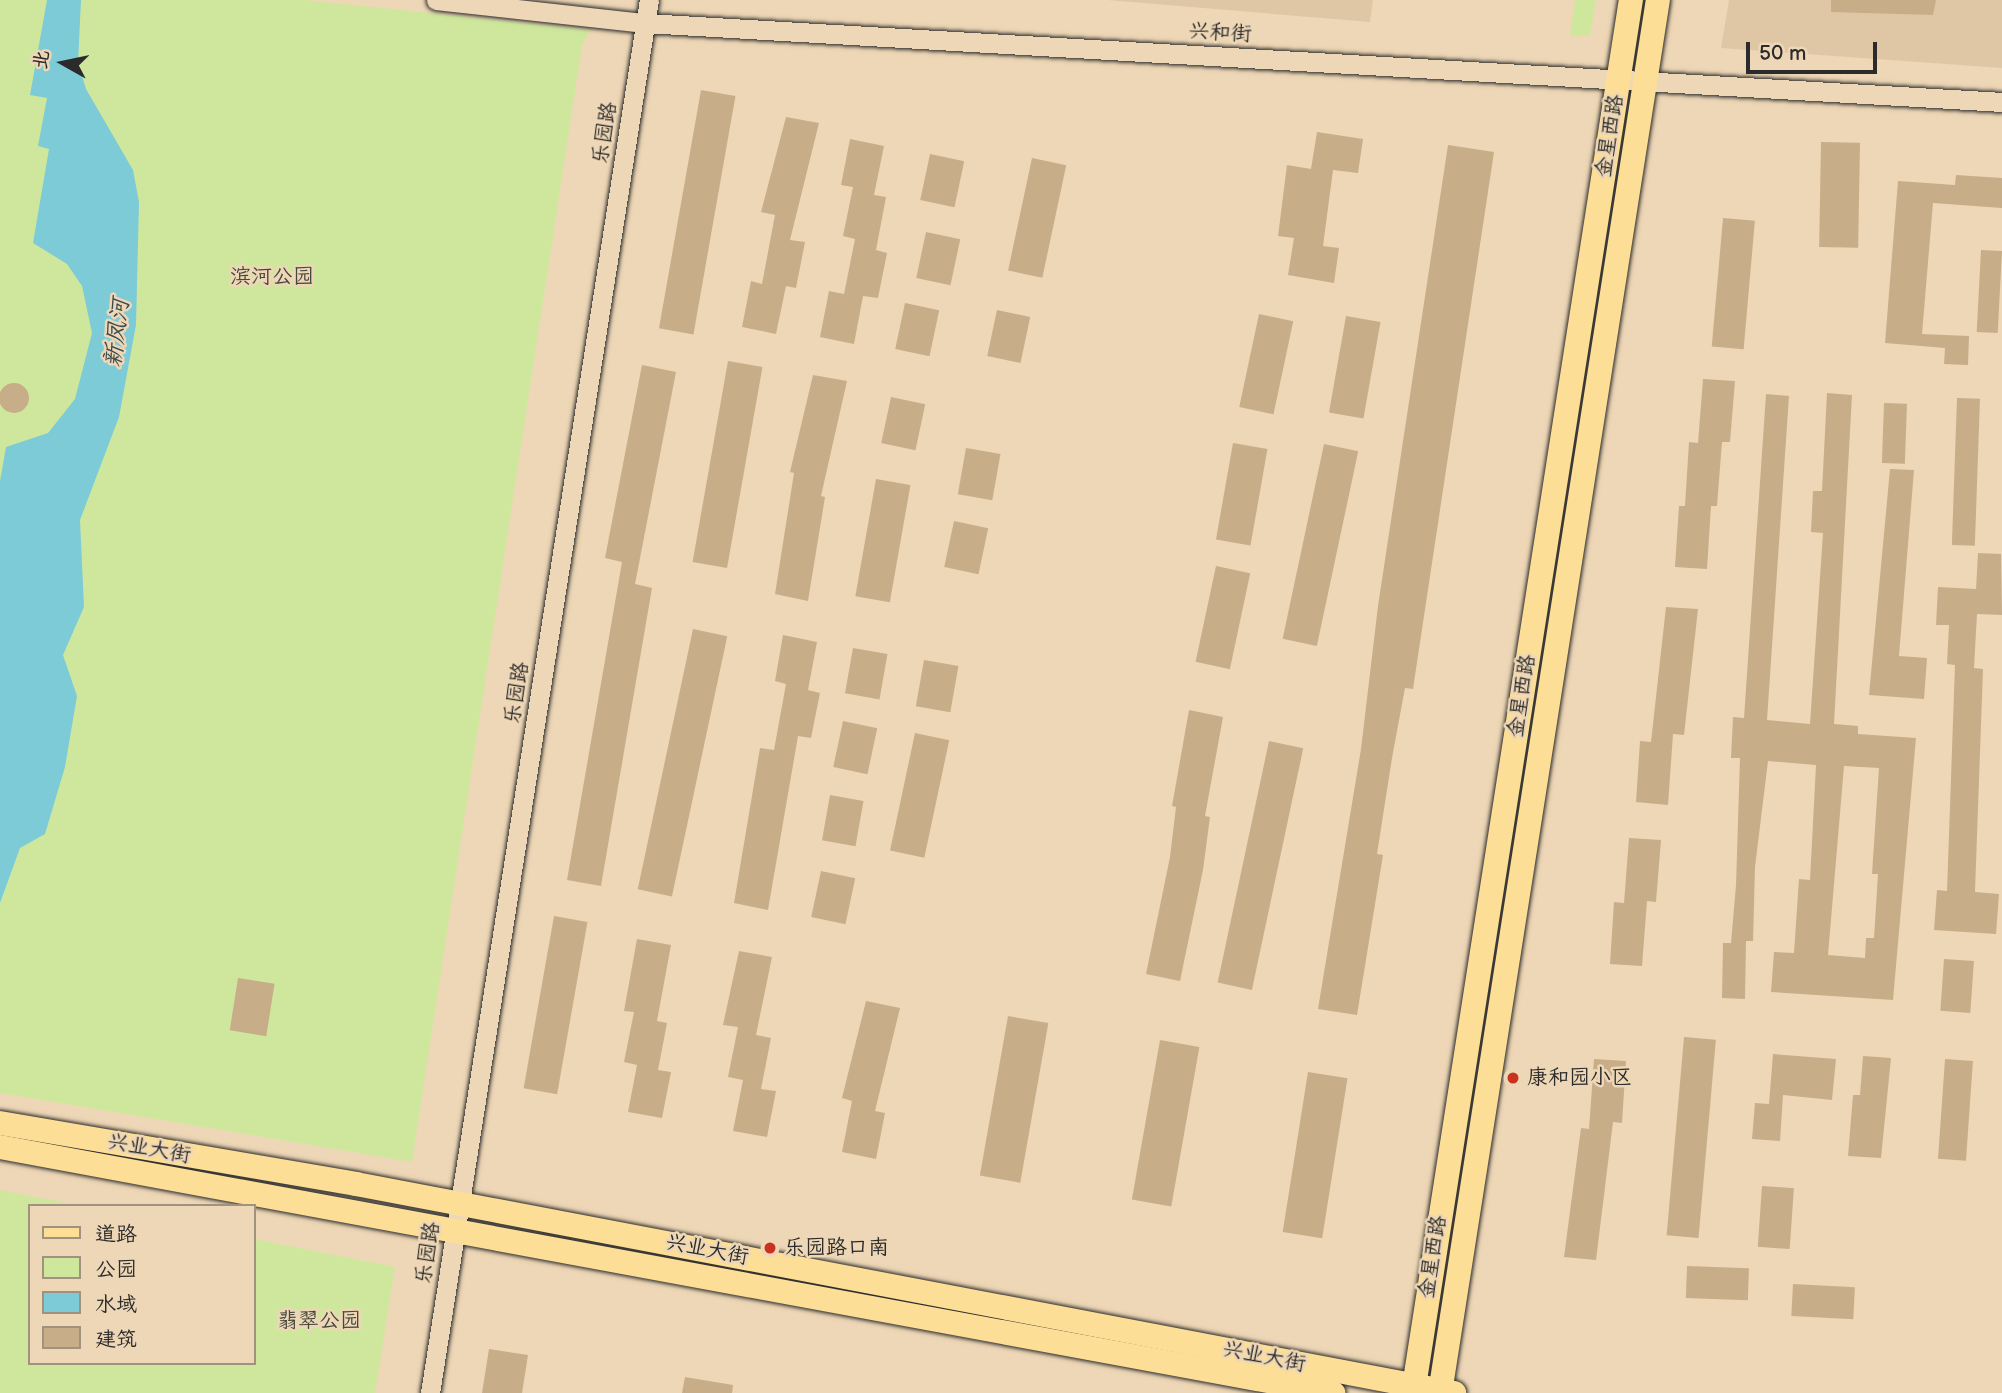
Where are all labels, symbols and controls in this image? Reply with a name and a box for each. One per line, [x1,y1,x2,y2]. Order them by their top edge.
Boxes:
street label: 兴和街 [1188,19,1252,47]
north arrow [28,28,98,98]
scale bar [1750,28,1881,72]
text: 50 m [1759,41,1806,66]
text: 北 [29,48,55,71]
street label: 金星西路 [1591,93,1629,179]
street label: 乐园路 [588,100,622,166]
park label: 滨河公园 [230,264,314,290]
water label: 新凤河 [99,297,135,369]
street label: 金星西路 [1503,653,1541,739]
street label: 乐园路 [500,660,534,726]
place label: 康和园小区 [1527,1065,1632,1091]
marker: 康和园小区 [1505,1070,1521,1086]
street label: 兴业大街 [105,1129,193,1169]
legend [28,1204,256,1365]
street label: 金星西路 [1414,1214,1452,1300]
street label: 乐园路 [411,1220,445,1286]
text: 道路 [95,1222,137,1247]
street label: 兴业大街 [663,1230,751,1270]
place label: 乐园路口南 [784,1235,889,1261]
marker: 乐园路口南 [762,1240,778,1256]
text: 公园 [95,1257,137,1282]
text: 水域 [95,1292,137,1317]
park label: 翡翠公园 [277,1308,361,1334]
text: 建筑 [95,1327,137,1352]
street label: 兴业大街 [1220,1337,1308,1377]

